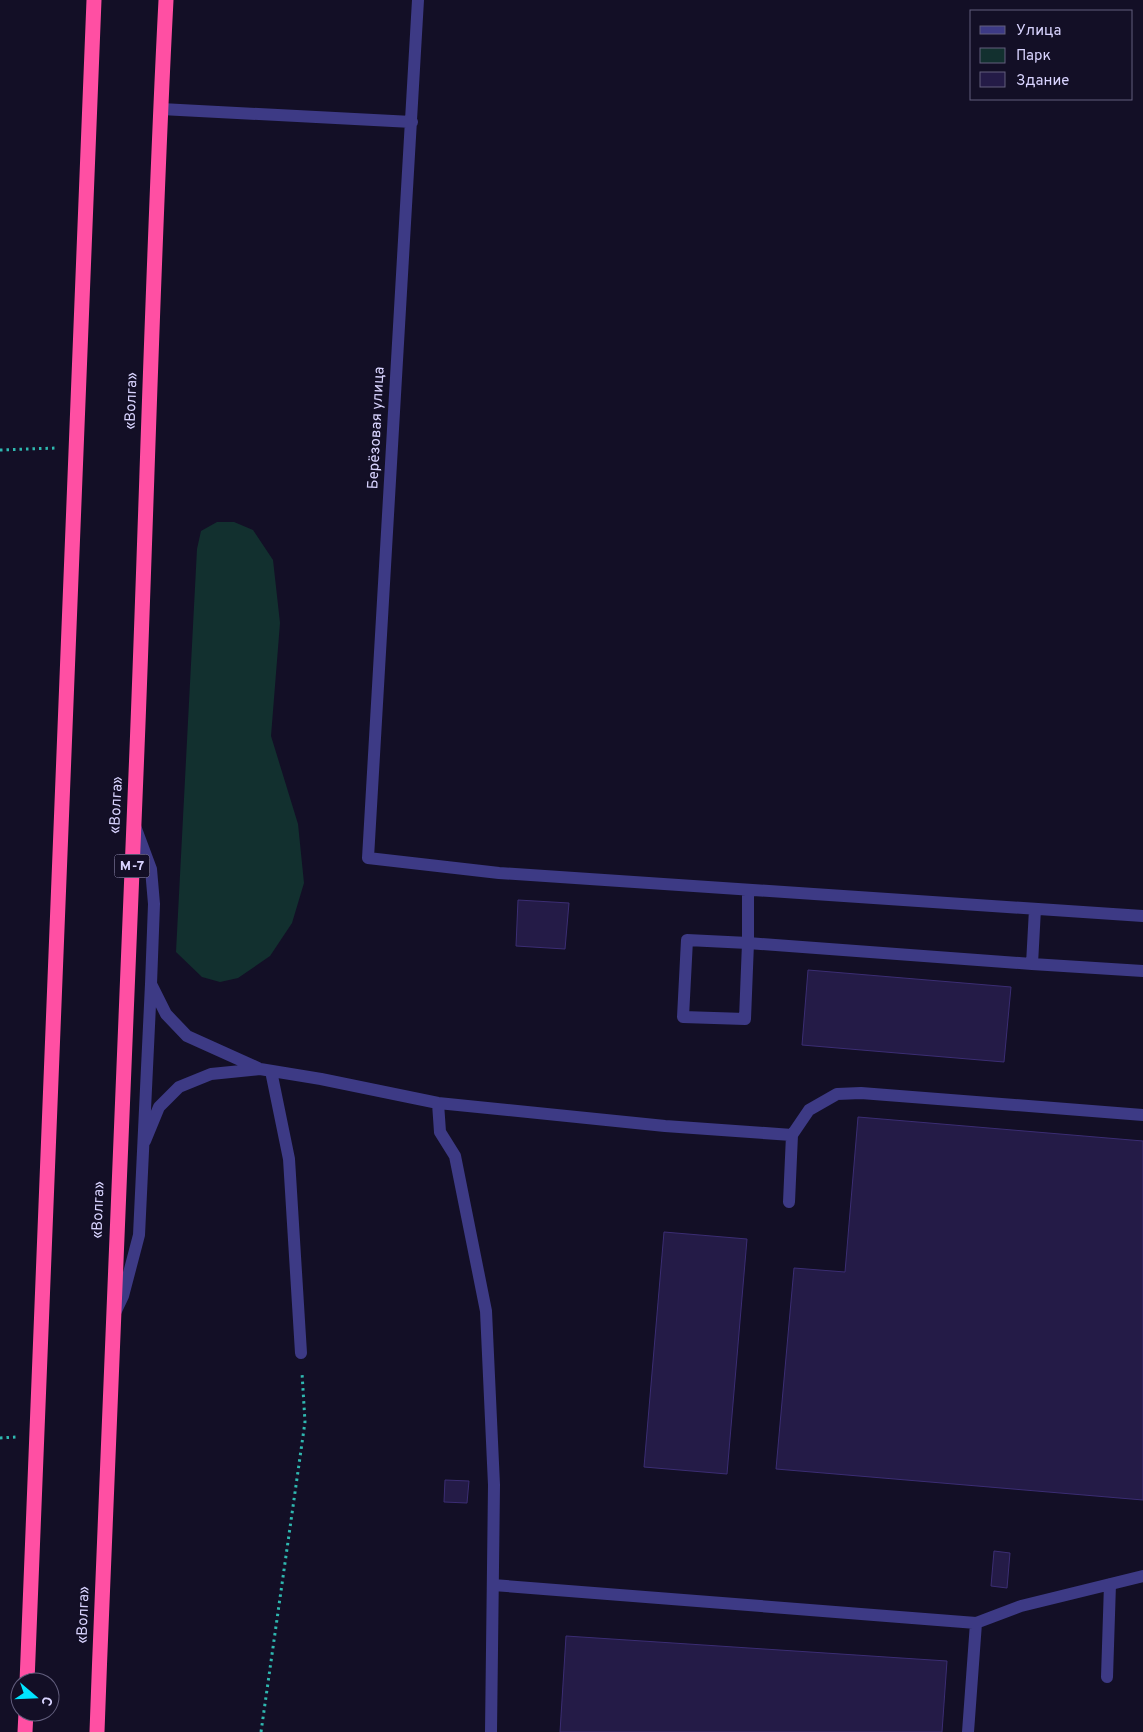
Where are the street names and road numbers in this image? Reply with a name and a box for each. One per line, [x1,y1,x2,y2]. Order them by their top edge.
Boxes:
street label: Берёзовая улица [364,366,390,490]
street label: «Волга» [122,372,143,430]
street label: «Волга» [106,776,128,834]
road number: М-7 [114,854,150,878]
street label: «Волга» [89,1181,110,1239]
street label: «Волга» [74,1586,95,1644]

